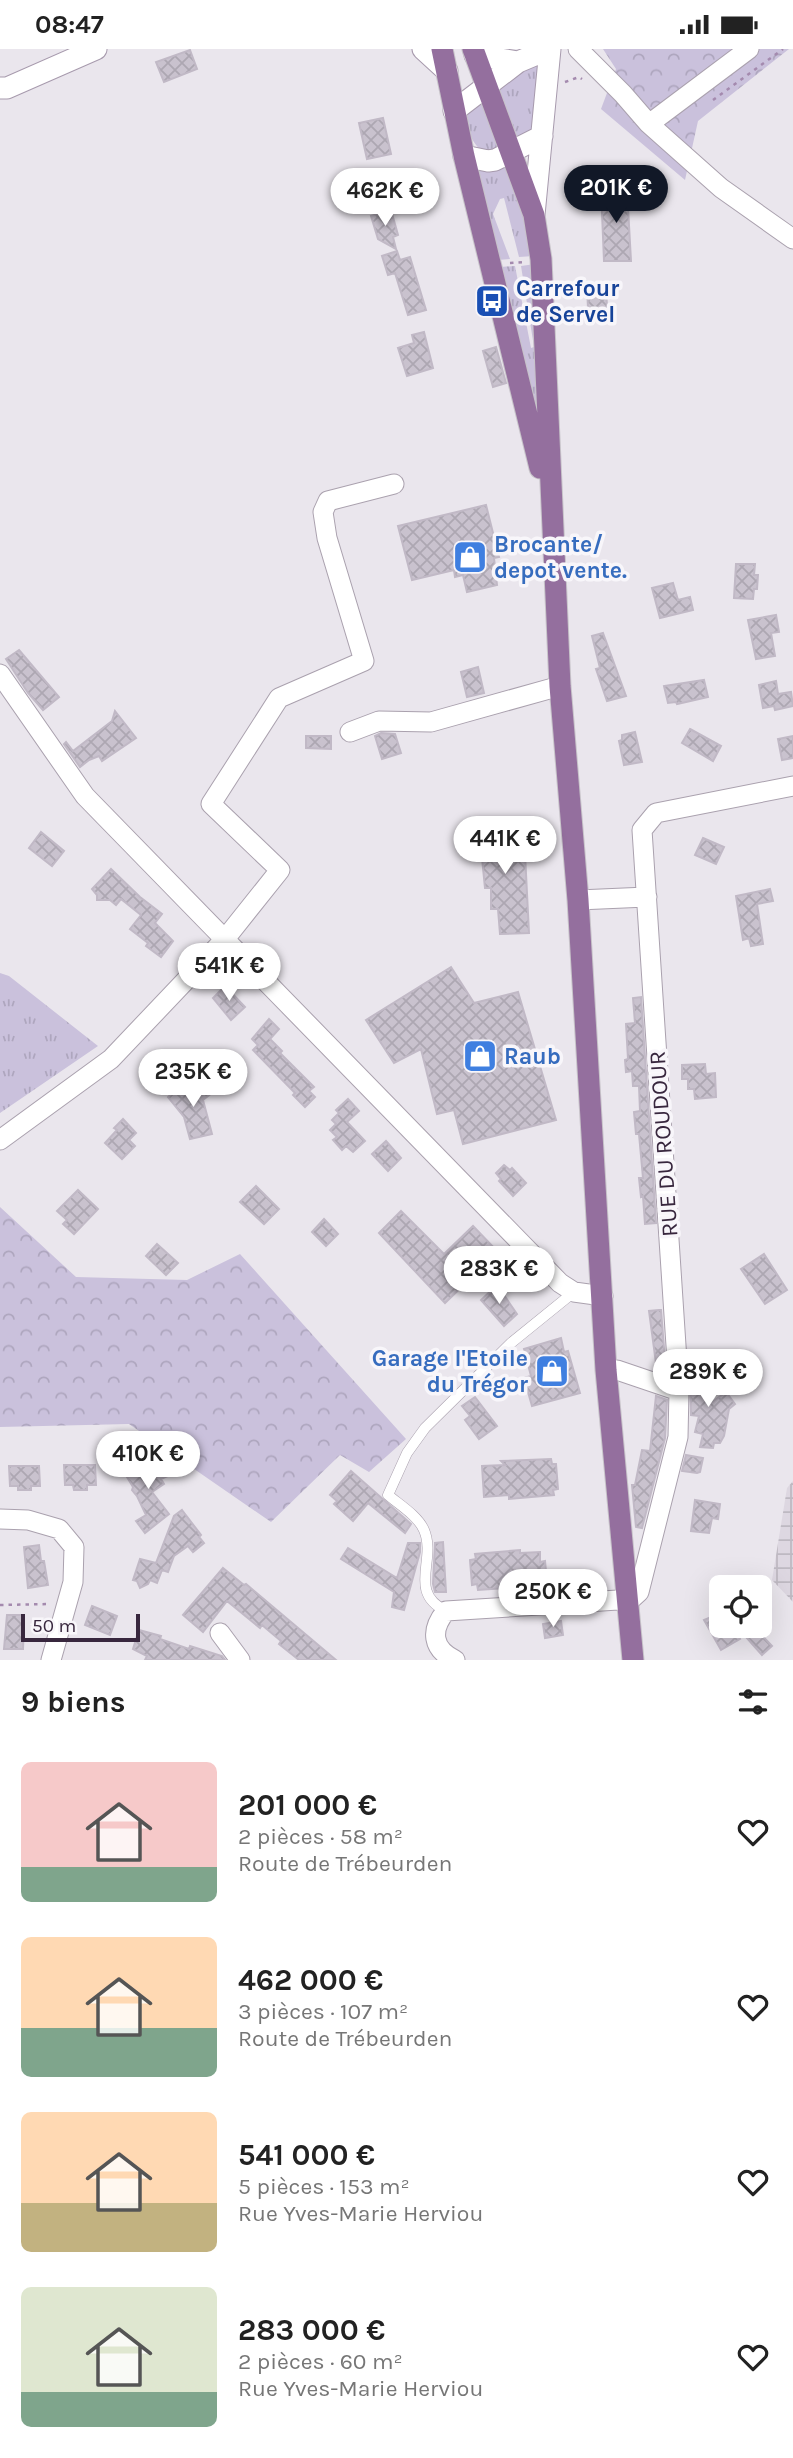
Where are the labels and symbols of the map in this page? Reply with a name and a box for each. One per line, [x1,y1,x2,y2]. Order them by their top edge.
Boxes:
pin: 201K € [559,165,673,225]
pin: 462K € [328,169,442,228]
place label: Carrefour de Servel [516,275,619,328]
bus stop icon: Carrefour de Servel [473,282,511,320]
place label: Brocante/ depot vente. [494,531,627,584]
shop icon: Brocante/ depot vente. [451,538,489,576]
pin: 441K € [448,817,562,876]
pin: 541K € [172,943,286,1003]
shop icon: Raub [461,1037,499,1075]
place label: Raub [504,1043,561,1070]
pin: 235K € [136,1049,250,1109]
street label: RUE DU ROUDOUR [644,1050,683,1238]
pin: 283K € [442,1247,556,1306]
place label: Garage l'Etoile du Trégor [372,1345,528,1398]
pin: 289K € [651,1349,765,1409]
shop icon: Garage l'Etoile du Trégor [533,1352,571,1390]
pin: 410K € [91,1431,205,1491]
pin: 250K € [496,1569,610,1629]
scale bar [21,1611,140,1643]

